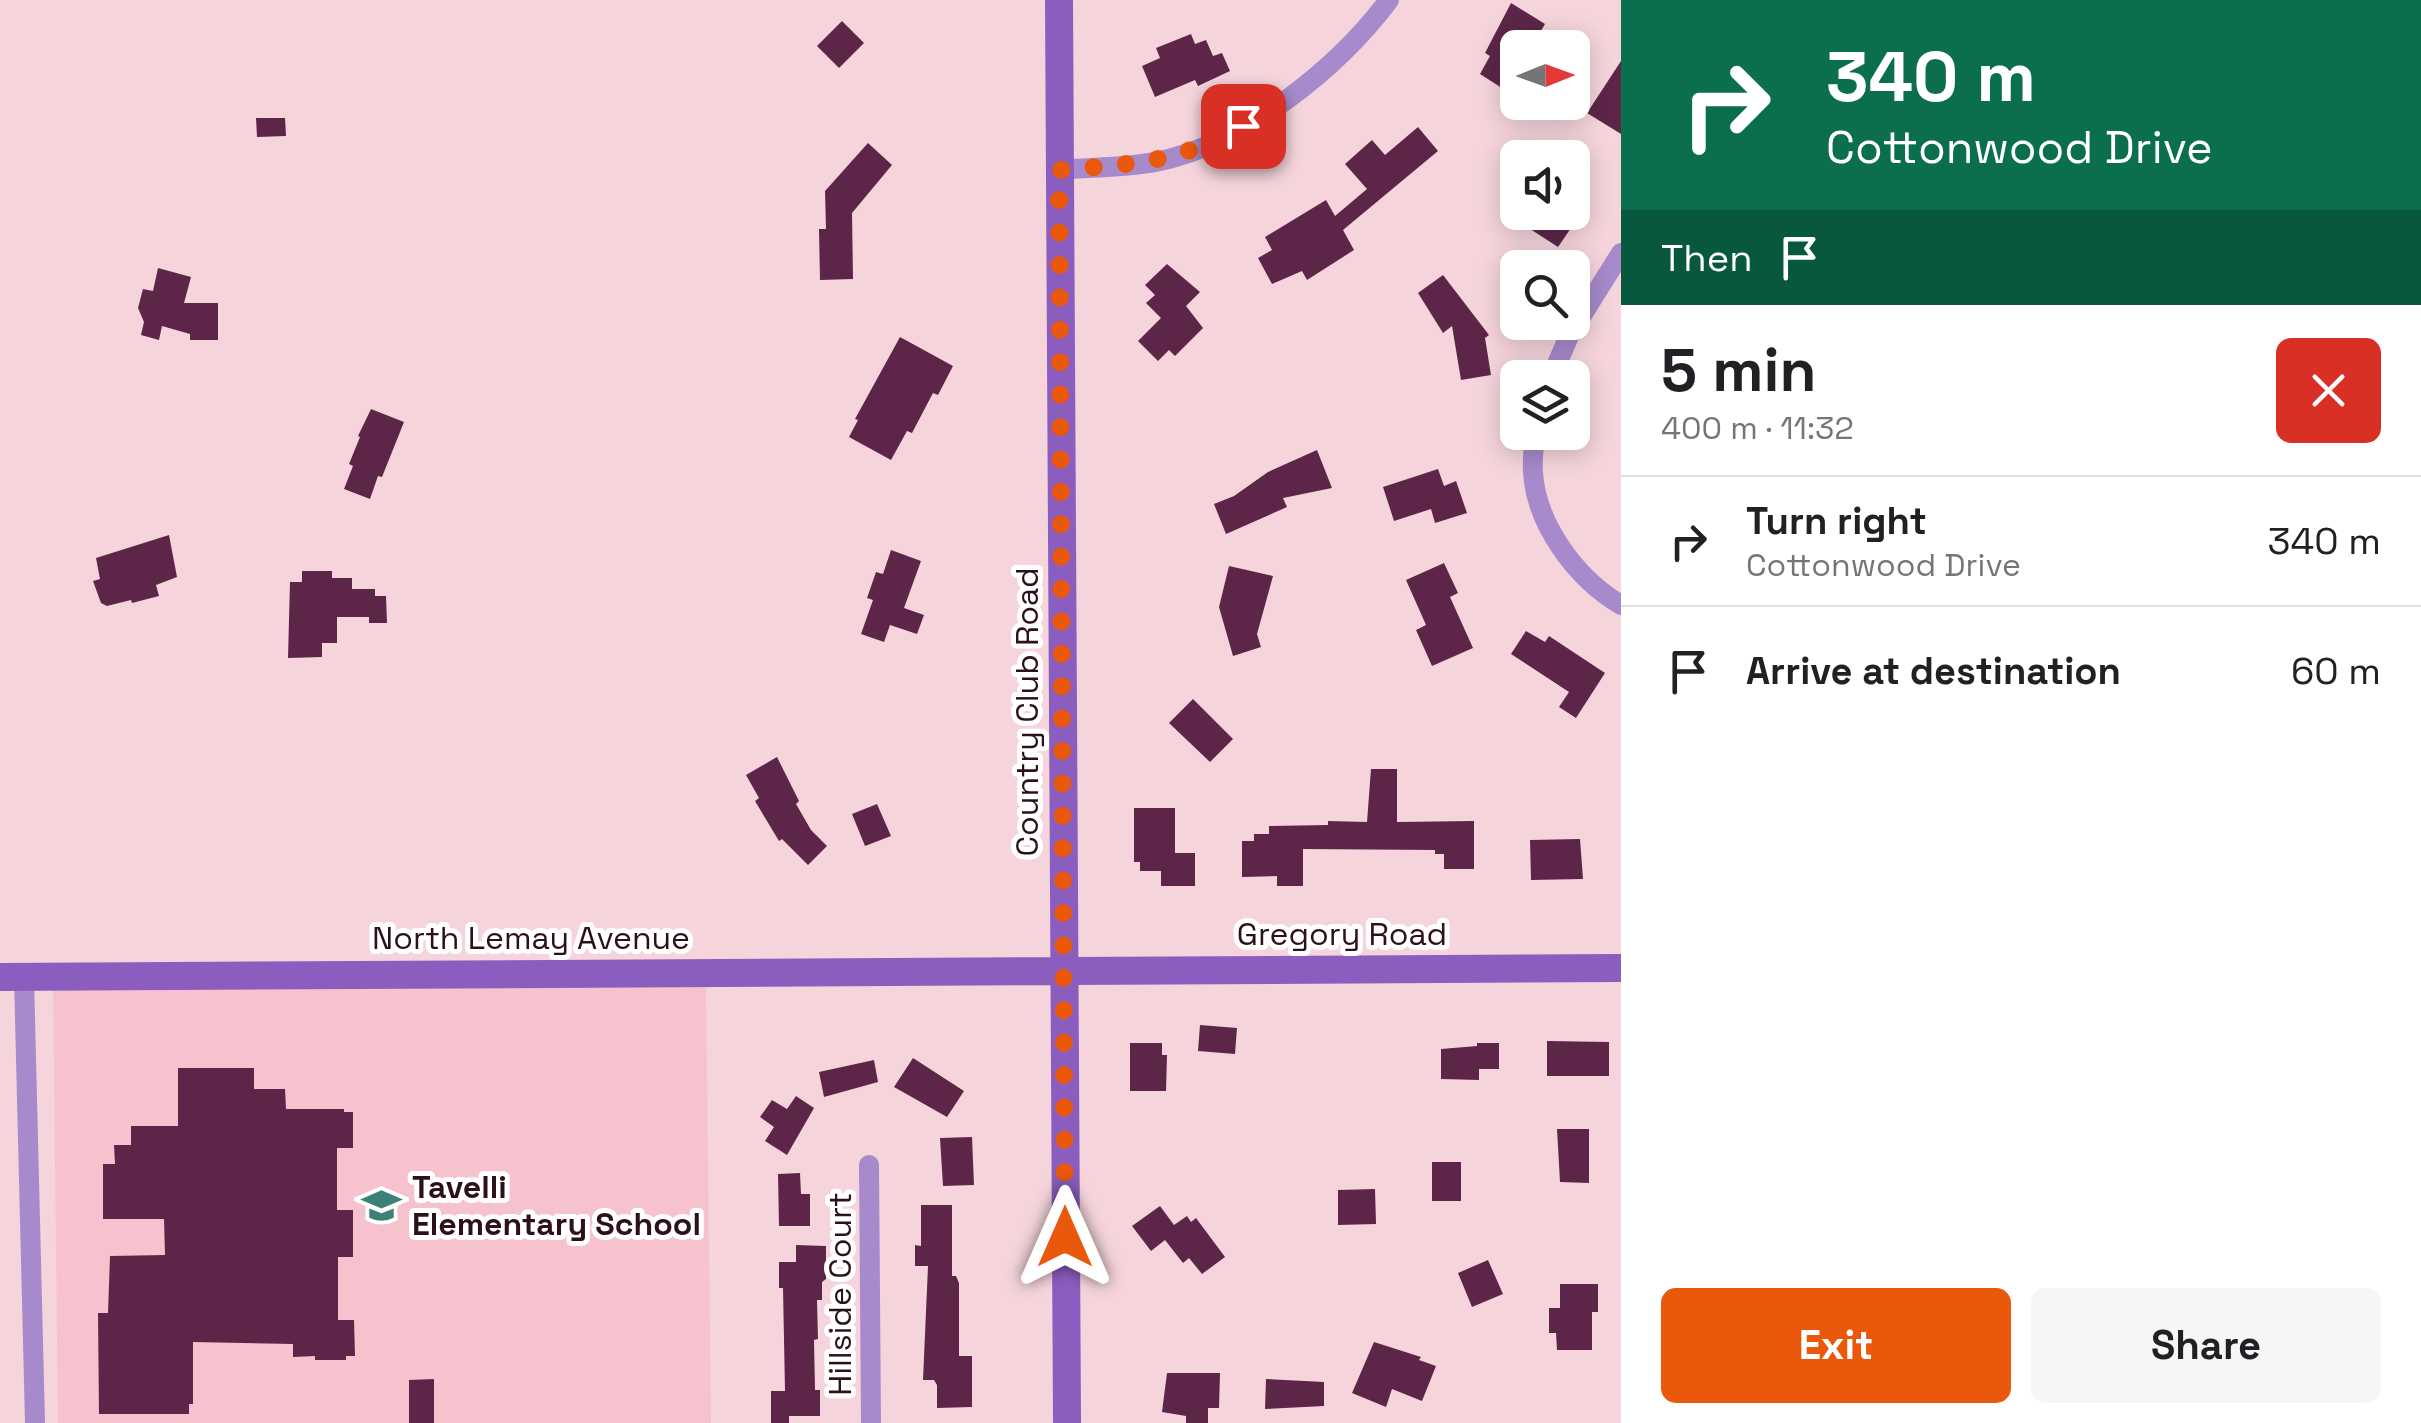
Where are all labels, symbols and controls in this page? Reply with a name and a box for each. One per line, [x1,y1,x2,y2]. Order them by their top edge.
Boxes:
north arrow [1500,30,1590,120]
map controls [1500,30,1590,450]
text: 340 m [1826,32,2036,121]
icon: right [1661,40,1791,170]
pin [1201,84,1286,169]
icon: arrive [1216,99,1271,154]
text: Cottonwood Drive [1826,119,2213,176]
button: sound [1500,140,1590,230]
icon: arrive [1772,230,1827,285]
text: Then [1661,234,1752,282]
button: search [1500,250,1590,340]
text: 5 min [1661,332,1816,409]
button: close [2276,338,2381,443]
button: layers [1500,360,1590,450]
text: 400 m · 11:32 [1661,408,1854,448]
text: Turn right [1746,497,1927,545]
icon: right [1661,514,1716,569]
text: 340 m [2267,517,2381,565]
text: Cottonwood Drive [1746,545,2021,585]
street label: Country Club Road [1007,567,1047,857]
icon: arrive [1661,644,1716,699]
text: Arrive at destination [1746,647,2121,695]
text: 60 m [2291,647,2381,695]
street label: Gregory Road [1237,914,1447,954]
street label: North Lemay Avenue [372,918,690,958]
place label: Tavelli Elementary School [412,1167,701,1244]
school or university icon: Tavelli Elementary School [361,1184,403,1226]
position arrow [1013,1185,1117,1289]
street label: Hillside Court [820,1192,860,1396]
button: Exit [1661,1288,2011,1403]
button: Share [2031,1288,2381,1403]

